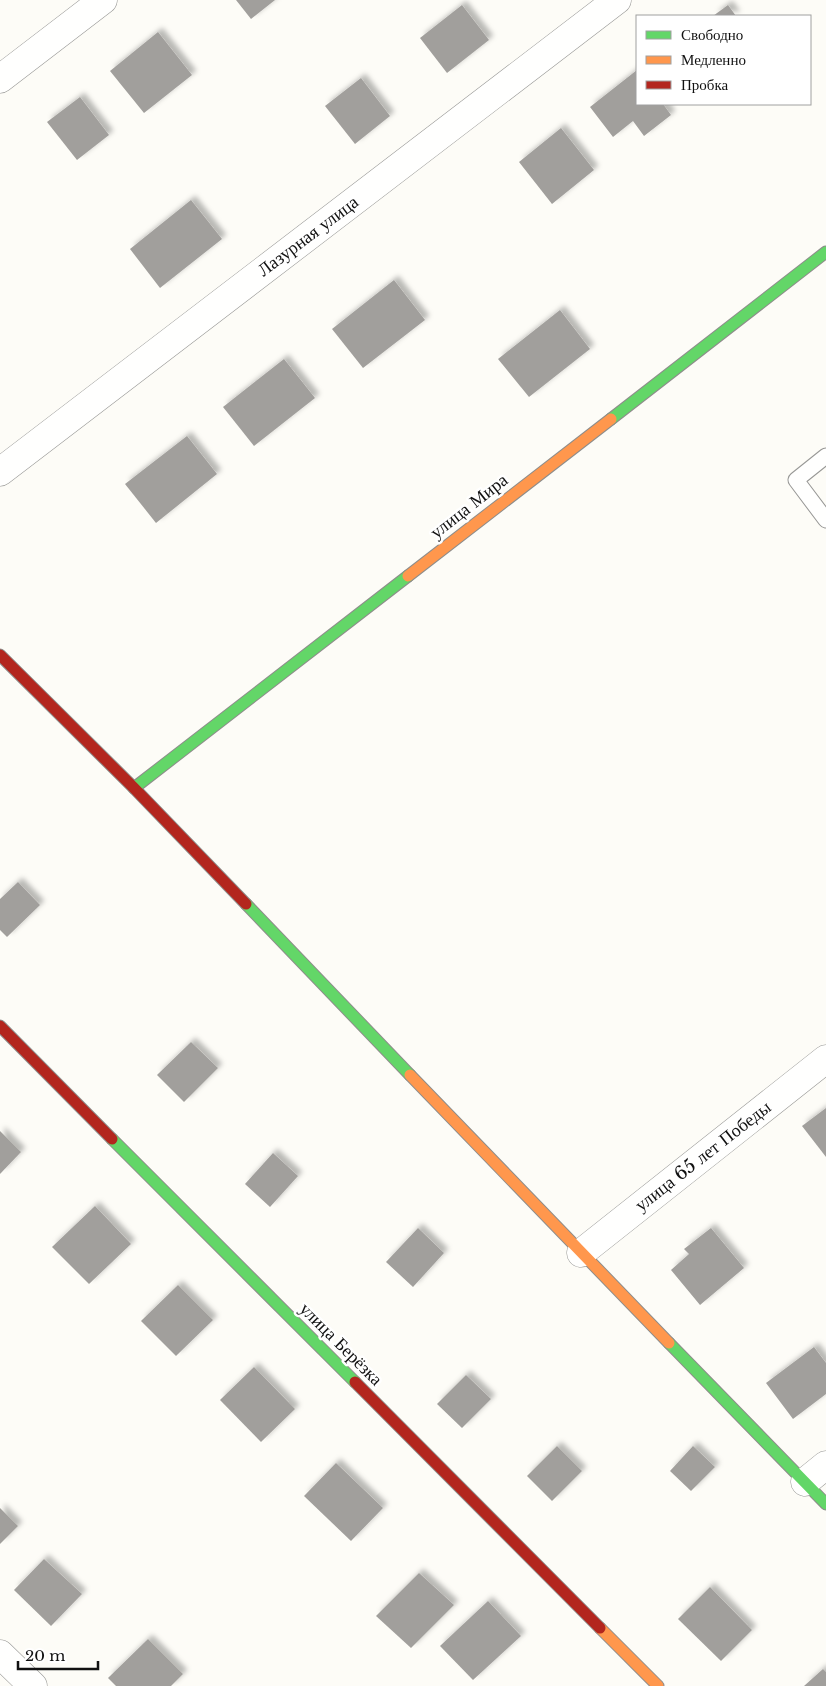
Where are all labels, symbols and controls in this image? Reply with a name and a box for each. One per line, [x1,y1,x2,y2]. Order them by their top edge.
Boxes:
legend [636,15,811,105]
text: Свободно [681,25,743,44]
text: Медленно [681,50,746,69]
text: Пробка [681,75,729,94]
street label: Лазурная улица [253,191,363,281]
street label: улица Мира [426,469,512,543]
street label: улица 65 лет Победы [631,1096,775,1216]
street label: улица Берёзка [295,1298,387,1390]
scale bar [18,1638,98,1670]
text: 20 m [25,1646,65,1665]

